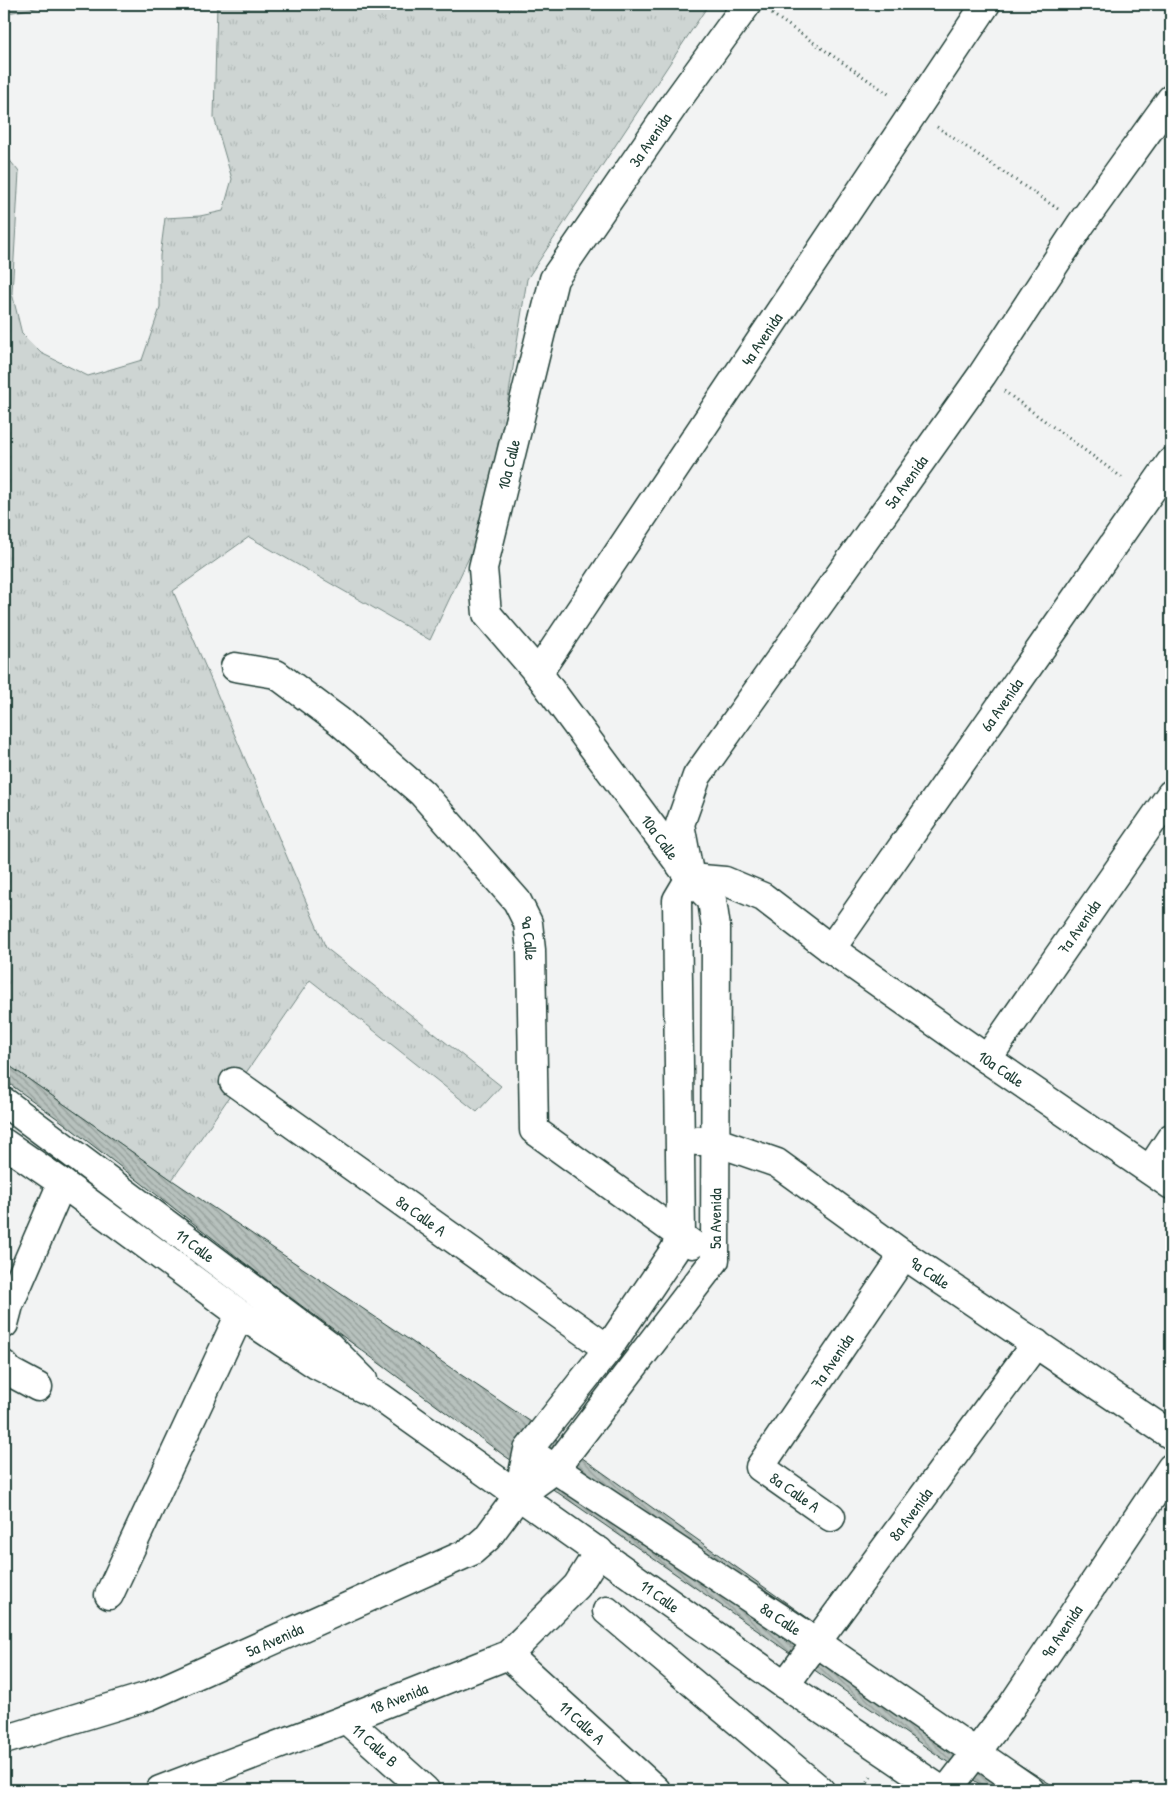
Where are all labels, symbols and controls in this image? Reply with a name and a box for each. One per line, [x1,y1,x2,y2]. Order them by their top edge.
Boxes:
street label: 3a Avenida [624,108,676,171]
street label: 4a Avenida [736,308,787,370]
street label: 10a Calle [492,436,525,492]
street label: 5a Avenida [880,451,933,513]
street label: 6a Avenida [975,674,1028,736]
street label: 10a Calle [636,810,684,865]
street label: 7a Avenida [1052,895,1105,958]
street label: 9a Calle [515,912,542,961]
street label: 10a Calle [974,1045,1029,1093]
street label: 5a Avenida [704,1188,726,1249]
street label: 8a Calle A [392,1190,451,1241]
street label: 11 Calle [171,1224,220,1268]
street label: 9a Calle [906,1251,955,1294]
street label: 7a Avenida [806,1329,858,1393]
street label: 8a Calle A [765,1467,825,1517]
street label: 8a Avenida [884,1483,937,1545]
street label: 11 Calle [636,1574,685,1618]
street label: 8a Calle [756,1597,806,1641]
street label: 9a Avenida [1036,1600,1088,1662]
street label: 5a Avenida [242,1617,307,1662]
street label: 18 Avenida [367,1677,431,1719]
street label: 11 Calle A [554,1696,610,1749]
street label: 11 Calle B [347,1718,403,1772]

